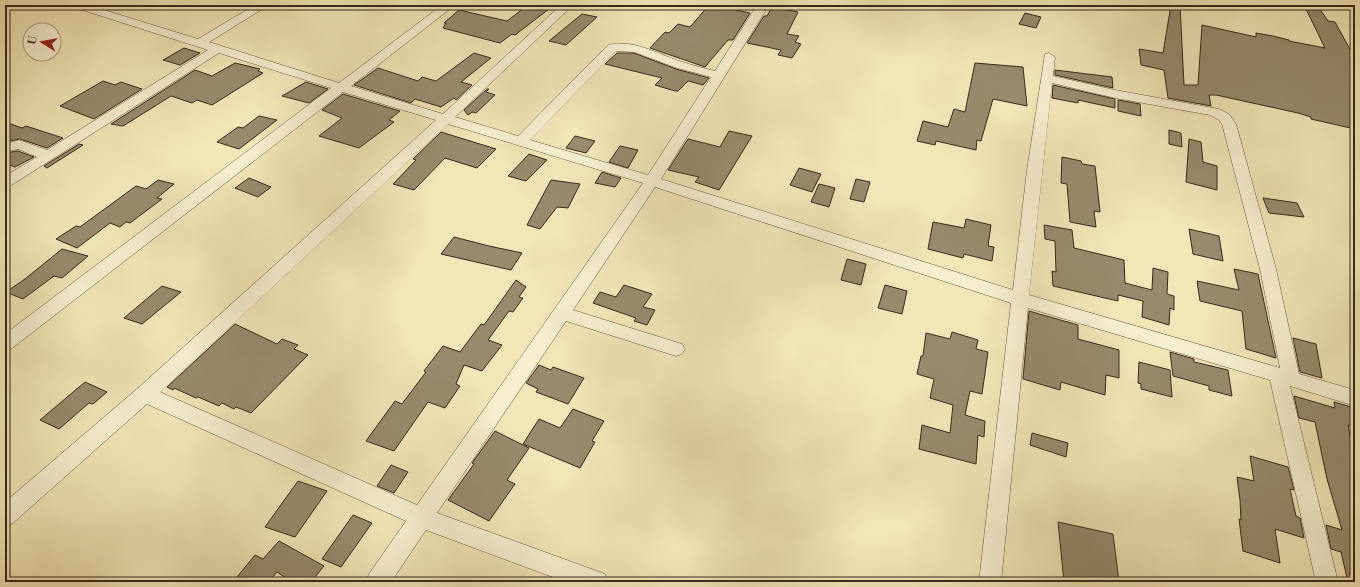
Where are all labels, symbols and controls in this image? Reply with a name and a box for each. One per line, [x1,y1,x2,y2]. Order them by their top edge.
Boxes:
north arrow [22,22,62,62]
text: U [25,34,41,46]

